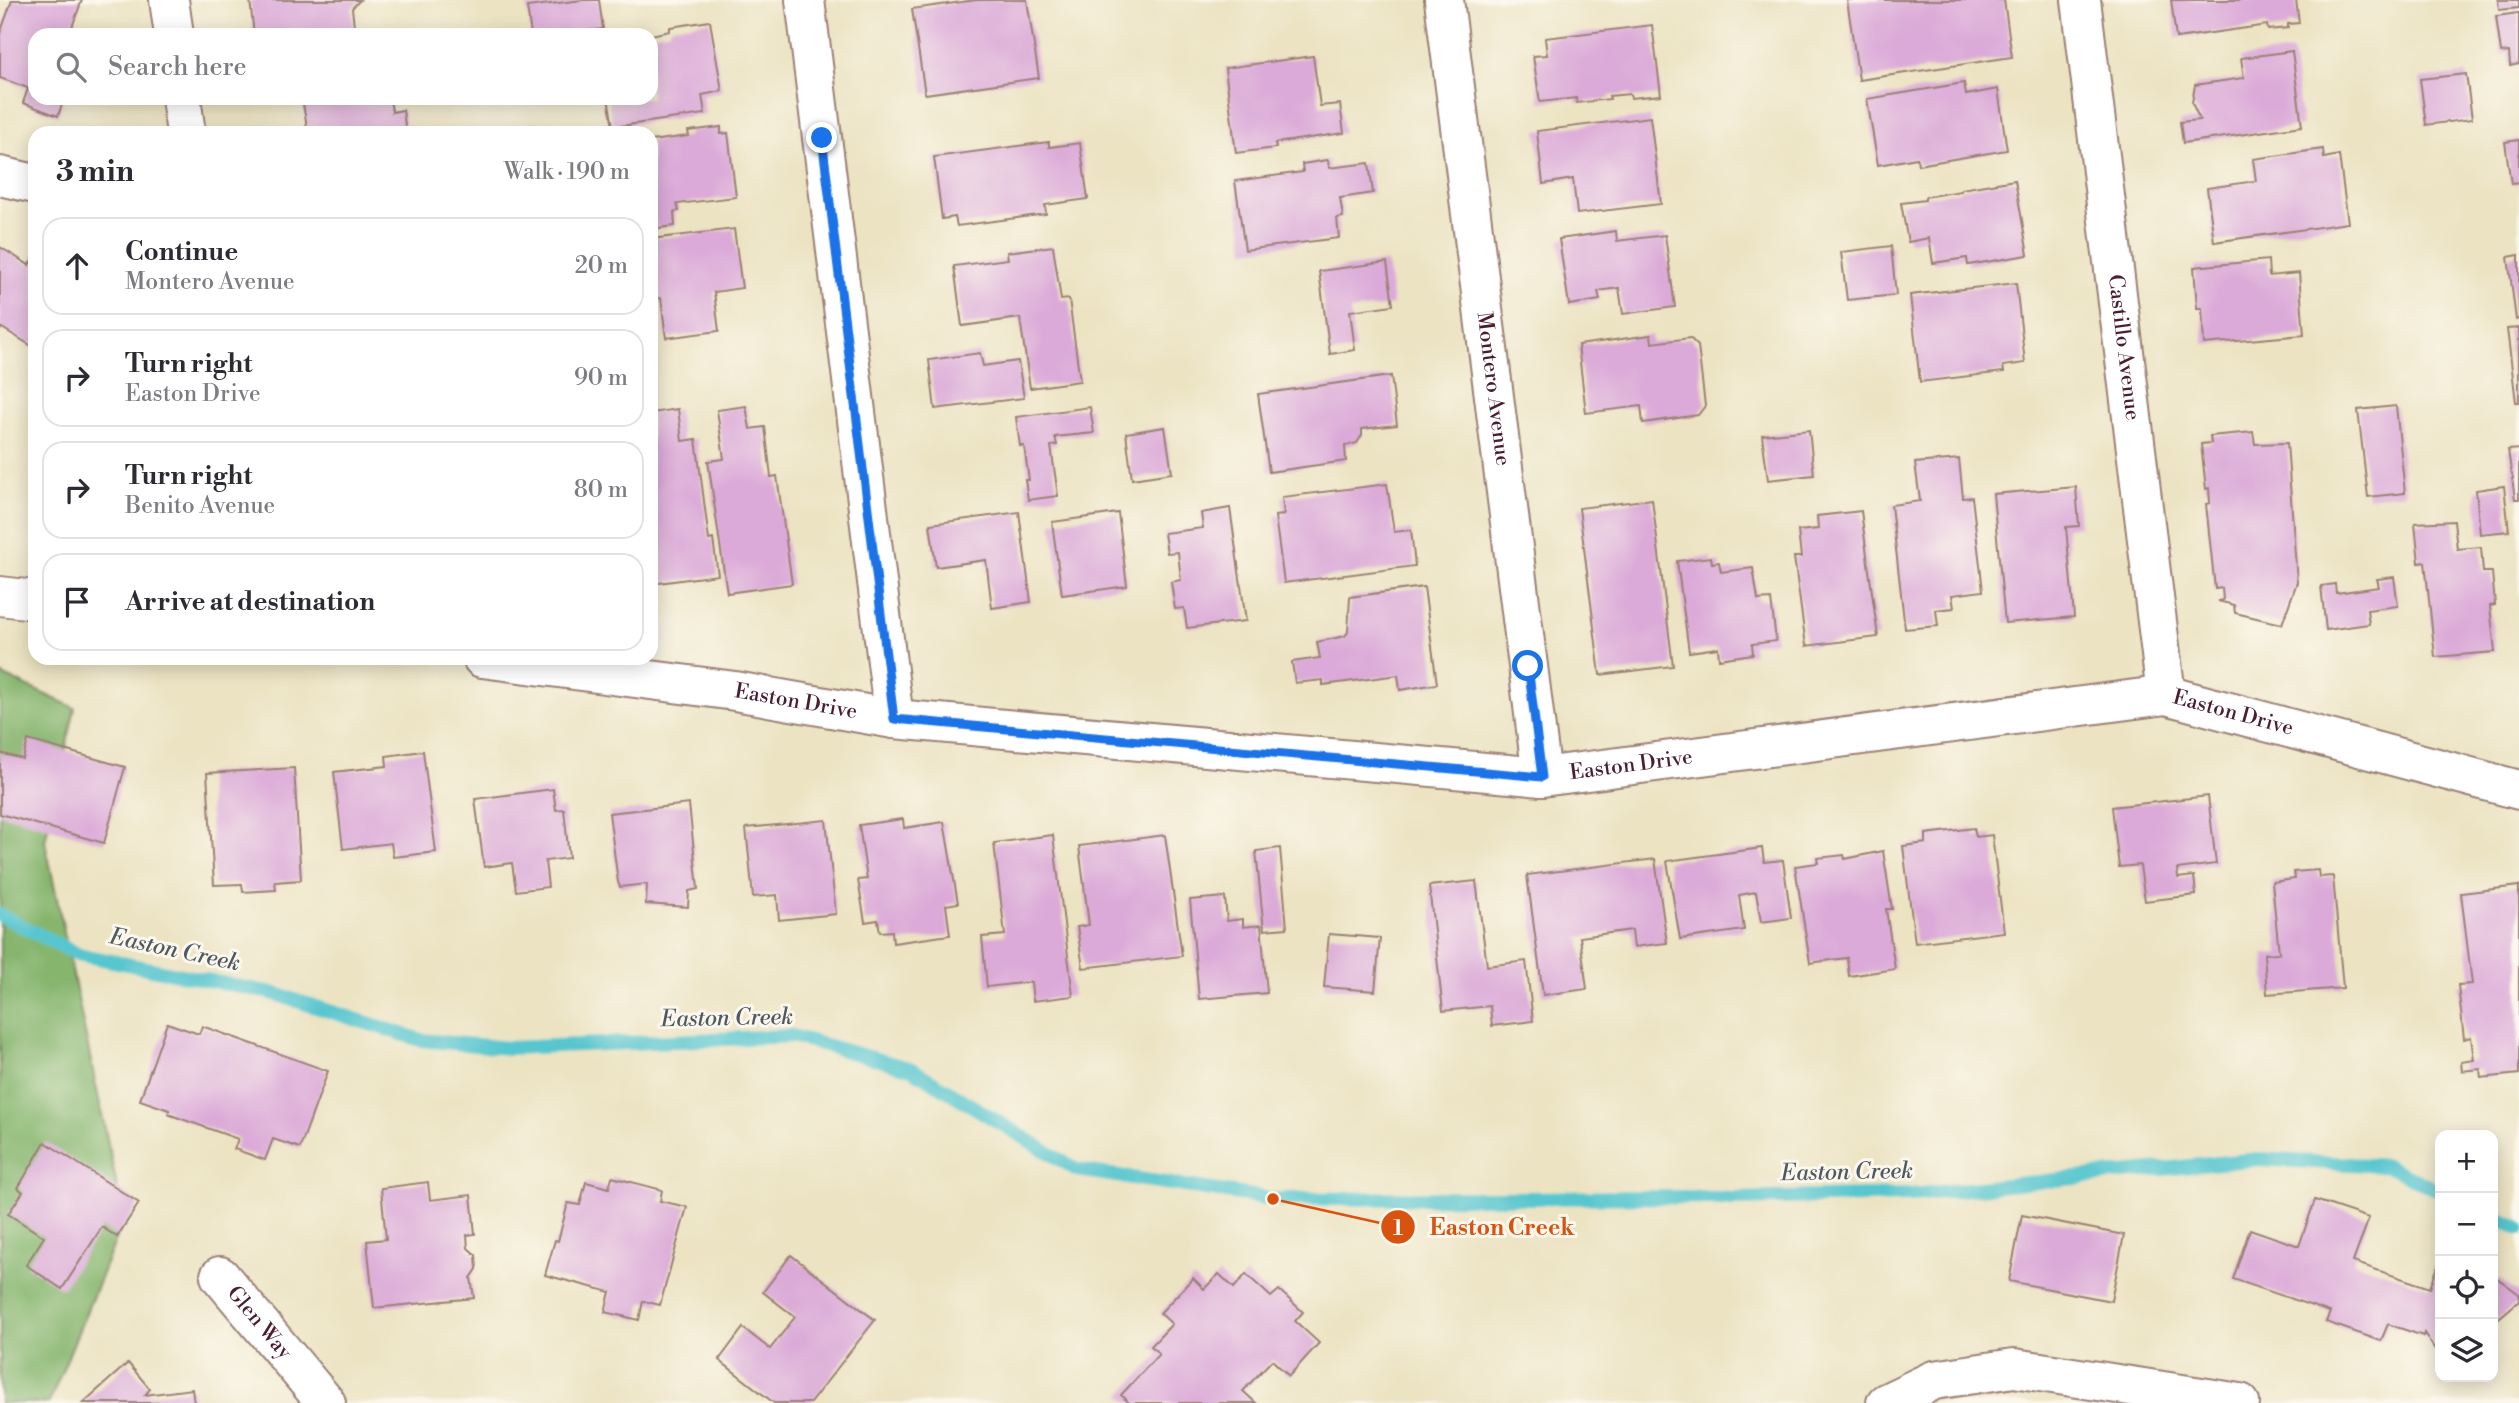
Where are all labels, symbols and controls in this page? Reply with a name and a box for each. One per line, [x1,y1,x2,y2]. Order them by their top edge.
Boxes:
search box [28,28,658,105]
icon: search [52,48,90,86]
text: Search here [108,51,247,83]
route end [806,122,837,153]
text: 3 min [56,153,134,191]
text: Walk · 190 m [504,158,630,186]
text: Continue [125,236,238,268]
icon: ahead [58,247,96,285]
text: 20 m [575,252,628,280]
text: Montero Avenue [125,268,295,296]
street label: Castillo Avenue [2102,273,2145,422]
street label: Montero Avenue [1470,310,1516,467]
text: Turn right [125,348,253,380]
icon: right [58,359,96,397]
text: 90 m [574,364,628,392]
text: Easton Drive [125,380,261,408]
text: Turn right [125,460,253,492]
icon: right [58,471,96,509]
text: 80 m [574,476,628,504]
text: Benito Avenue [125,492,275,520]
icon: arrive [58,583,96,621]
text: Arrive at destination [125,586,375,618]
route start [1512,650,1543,681]
street label: Easton Drive [733,678,859,725]
street label: Easton Drive [2170,684,2296,742]
street label: Easton Drive [1568,744,1694,786]
water label: Easton Creek [106,922,243,977]
water label: Easton Creek [660,1003,793,1033]
map controls [2435,1130,2498,1382]
button: + [2435,1130,2498,1193]
water label: Easton Creek [1780,1157,1913,1187]
button: − [2435,1193,2498,1256]
callout: Easton Creek [1381,1205,1589,1249]
text: Easton Creek [1430,1214,1575,1242]
text: 1 [1393,1216,1403,1242]
button: locate [2435,1256,2498,1319]
street label: Glen Way [221,1281,298,1365]
button: layers [2435,1319,2498,1382]

